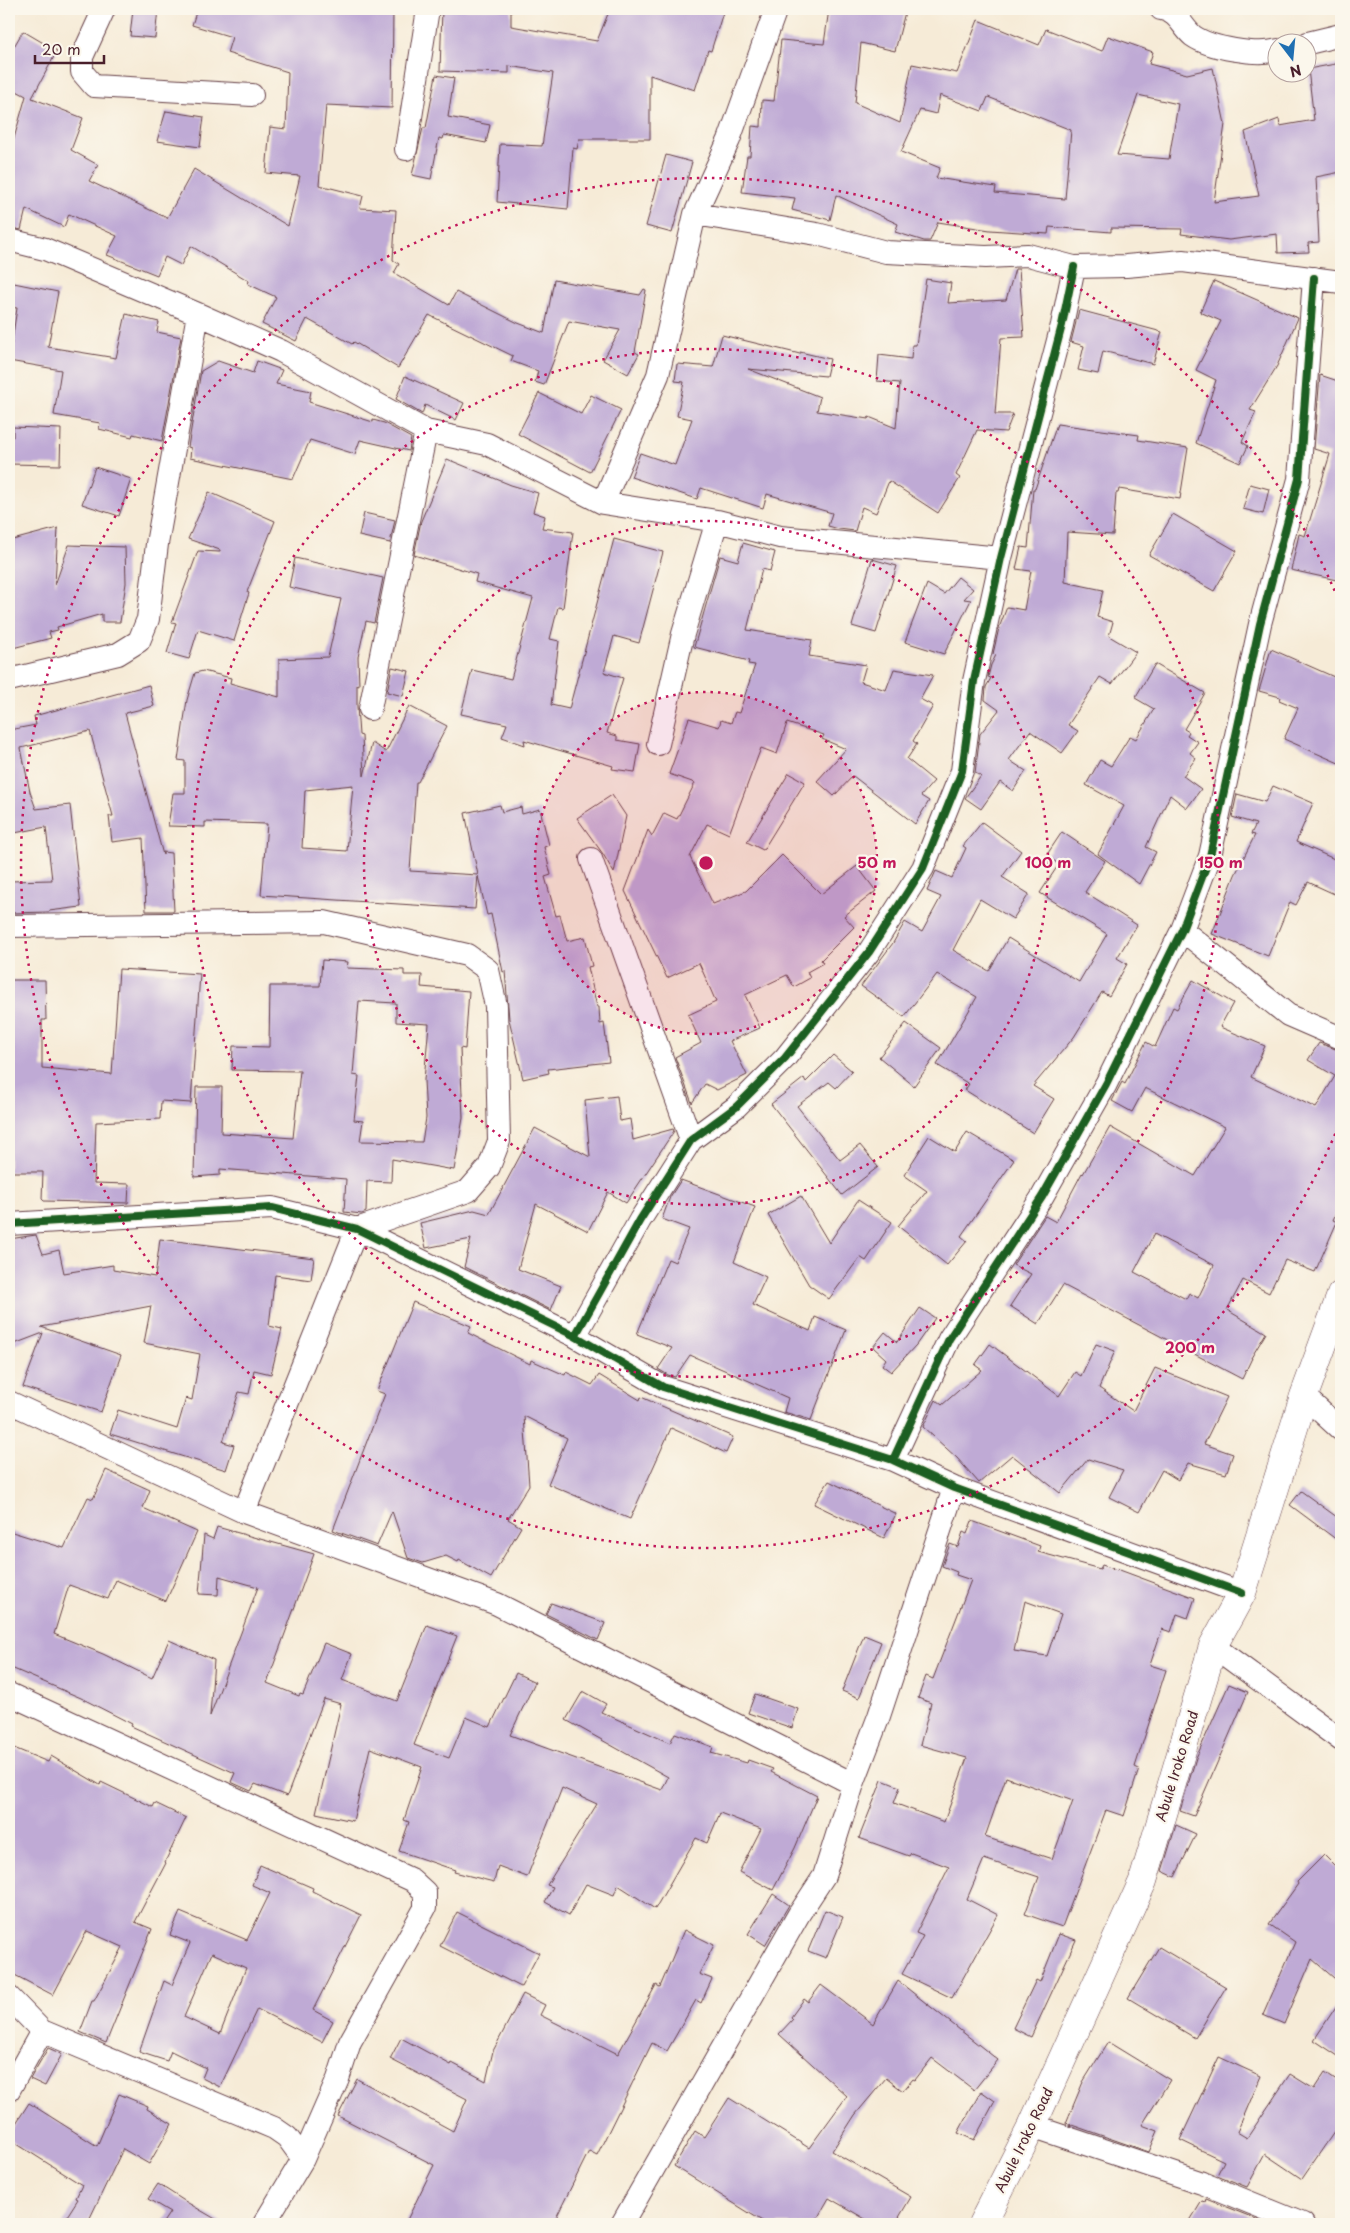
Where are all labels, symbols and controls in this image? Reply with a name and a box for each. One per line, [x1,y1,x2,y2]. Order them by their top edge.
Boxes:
scale bar [35,32,104,64]
north arrow [1268,32,1318,82]
text: 20 m [42,37,81,60]
text: N [1287,59,1304,83]
text: 50 m [858,850,896,873]
text: 100 m [1025,850,1071,873]
text: 150 m [1197,850,1243,873]
centre of rings [697,854,715,872]
text: 200 m [1165,1335,1215,1358]
street label: Abule Iroko Road [1150,1708,1203,1824]
street label: Abule Iroko Road [989,2084,1058,2196]

